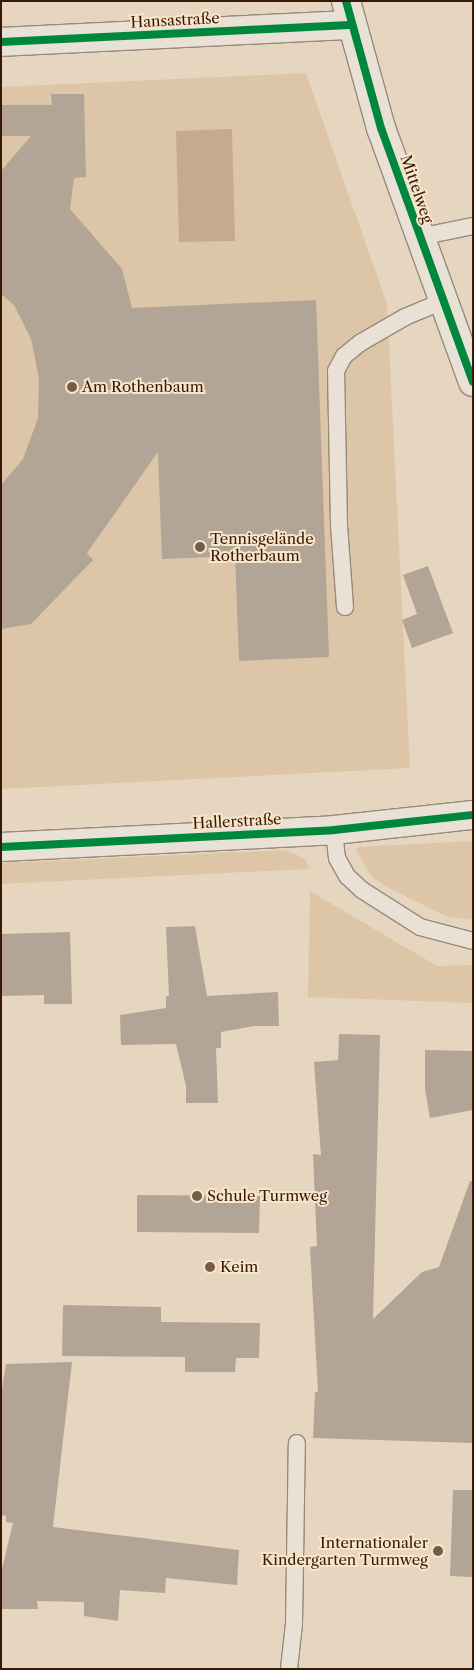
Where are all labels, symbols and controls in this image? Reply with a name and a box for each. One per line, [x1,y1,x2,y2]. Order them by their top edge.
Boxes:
street label: Hansastraße [130,9,220,31]
street label: Mittelweg [397,152,437,226]
place label: Am Rothenbaum [82,378,204,396]
marker: Am Rothenbaum [66,381,78,393]
place label: Tennisgelände Rotherbaum [210,529,314,564]
marker: Tennisgelände Rotherbaum [194,541,206,553]
street label: Hallerstraße [192,810,282,832]
place label: Schule Turmweg [207,1187,328,1205]
marker: Schule Turmweg [191,1190,203,1202]
place label: Keim [220,1258,258,1276]
marker: Keim [204,1261,216,1273]
place label: Internationaler Kindergarten Turmweg [261,1533,428,1568]
marker: Internationaler Kindergarten Turmweg [432,1545,444,1557]

